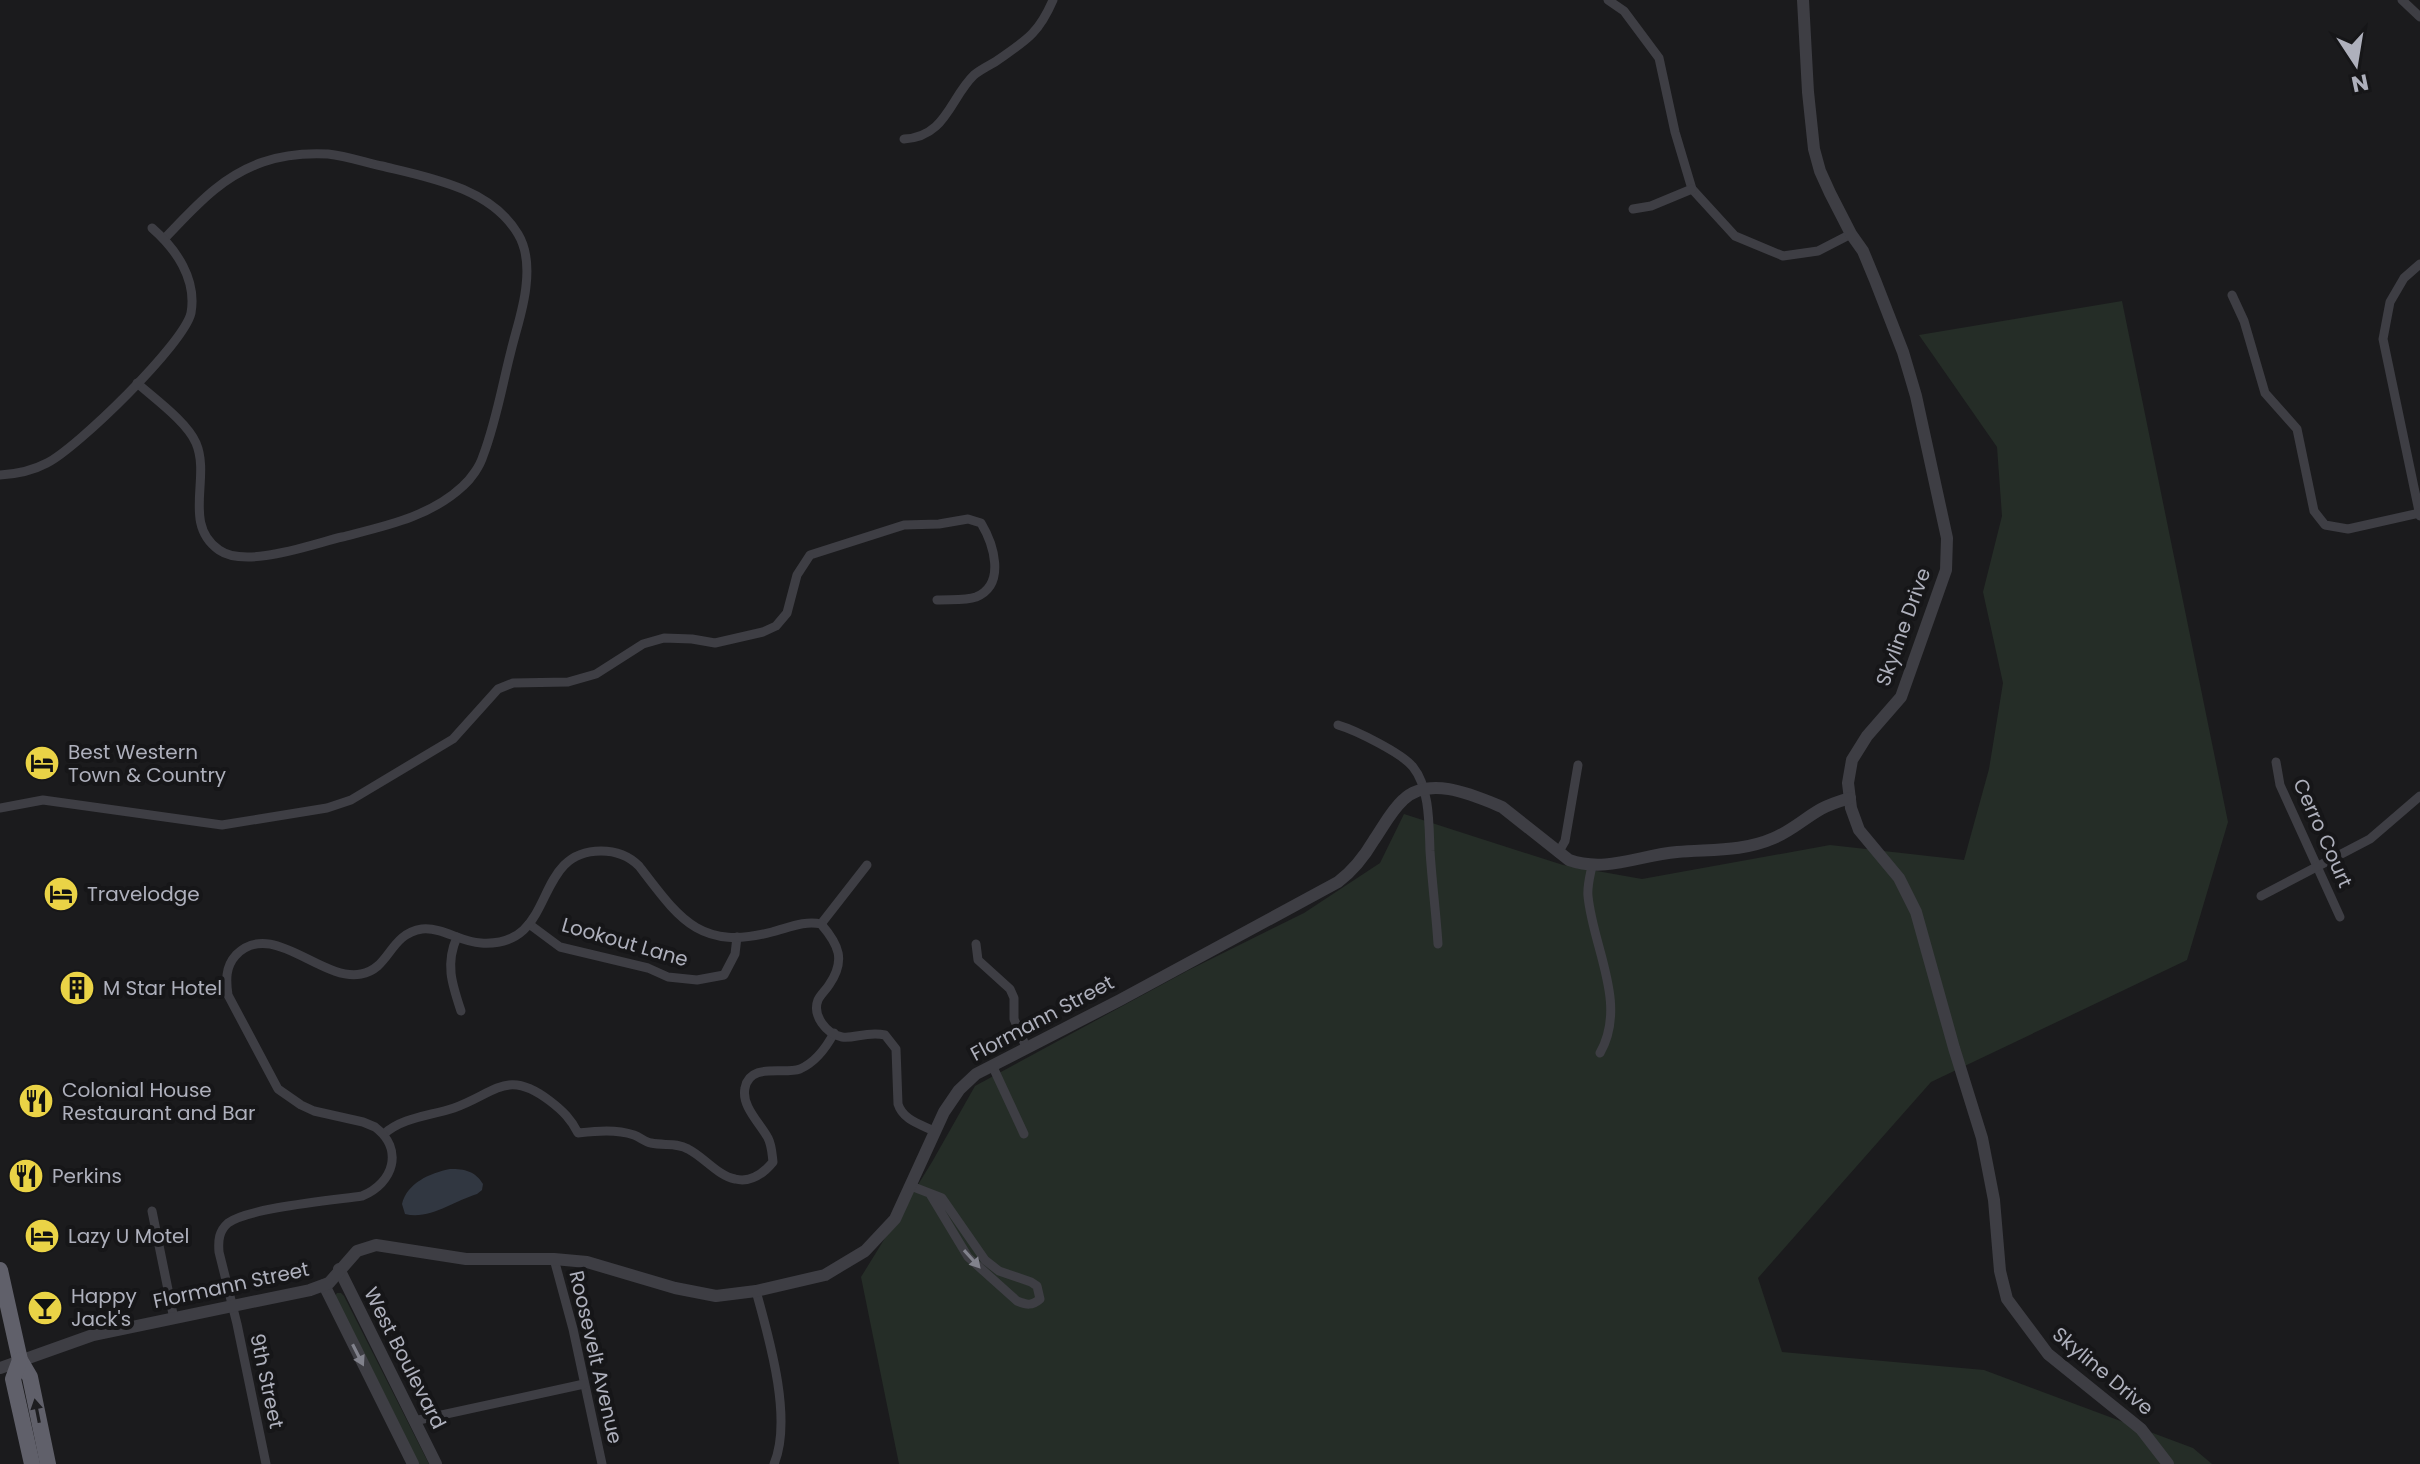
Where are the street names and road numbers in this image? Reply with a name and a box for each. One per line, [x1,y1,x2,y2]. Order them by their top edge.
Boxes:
street label: Skyline Drive [1869,564,1937,690]
street label: Cerro Court [2286,774,2360,892]
street label: Lookout Lane [559,911,691,973]
street label: Flormann Street [965,968,1119,1068]
street label: Flormann Street [150,1255,312,1315]
street label: Roosevelt Avenue [562,1268,630,1446]
street label: West Boulevard [357,1282,453,1434]
street label: Skyline Drive [2047,1320,2159,1422]
street label: 9th Street [243,1331,291,1431]

